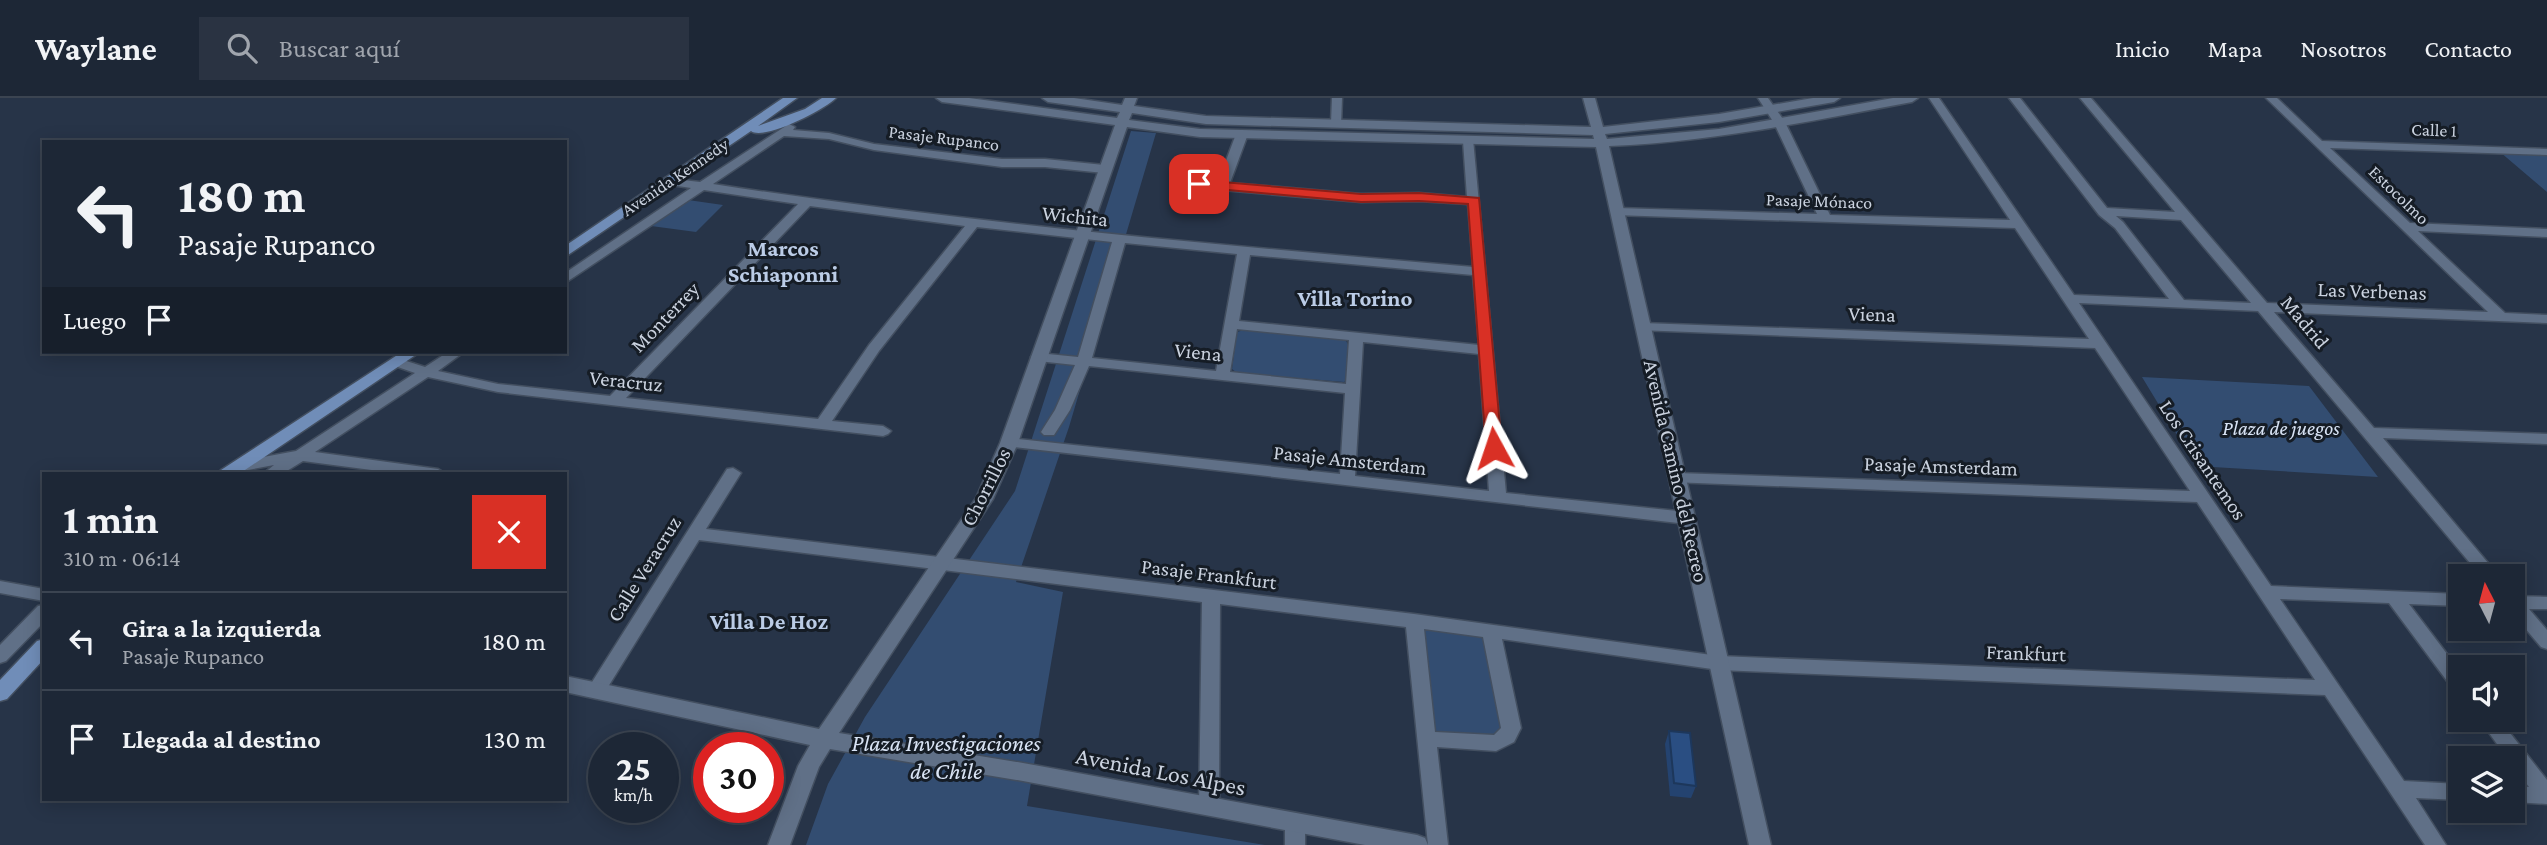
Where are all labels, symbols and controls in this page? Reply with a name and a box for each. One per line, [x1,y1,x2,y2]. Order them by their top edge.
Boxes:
search box [199,17,689,80]
icon: search [223,29,261,67]
text: Waylane [35,30,157,67]
text: Buscar aquí [279,34,400,63]
text: Inicio [2115,35,2170,62]
text: Mapa [2208,35,2262,62]
text: Nosotros [2300,35,2387,62]
text: Contacto [2425,35,2512,62]
street label: Calle 1 [2411,119,2457,141]
street label: Pasaje Rupanco [887,121,1000,156]
street label: Avenida Kennedy [618,134,733,220]
pin [1169,154,1229,214]
street label: Estocolmo [2365,161,2433,229]
icon: arrive [1180,165,1218,203]
icon: left [63,168,154,259]
text: 180 m [178,168,306,223]
street label: Pasaje Mónaco [1765,189,1873,214]
street label: Wichita [1041,201,1110,231]
text: Pasaje Rupanco [178,226,376,262]
district label: Marcos Schiaponni [728,235,839,287]
street label: Monterrey [626,277,705,357]
street label: Las Verbenas [2317,277,2427,305]
district label: Villa Torino [1297,285,1412,311]
street label: Madrid [2276,290,2334,354]
icon: arrive [140,301,178,339]
street label: Viena [1848,301,1896,327]
text: Luego [63,306,126,335]
street label: Viena [1173,338,1223,366]
street label: Avenida Camino del Recreo [1639,357,1713,585]
street label: Veracruz [588,365,664,397]
street label: Los Crisantemos [2154,396,2252,524]
position arrow [1457,411,1531,485]
park label: Plaza de juegos [2222,416,2340,440]
street label: Pasaje Amsterdam [1272,440,1428,480]
street label: Chorrillos [956,444,1016,530]
street label: Pasaje Amsterdam [1864,451,2018,481]
text: 1 min [63,495,159,542]
button: close [472,495,546,569]
street label: Calle Veracruz [602,512,686,626]
text: 310 m · 06:14 [63,545,181,571]
street label: Pasaje Frankfurt [1140,554,1279,594]
north arrow [2448,564,2525,640]
map controls [2448,564,2525,823]
district label: Villa De Hoz [709,608,829,634]
text: Gira a la izquierda [122,614,321,643]
icon: left [63,622,101,660]
text: 180 m [483,627,546,656]
street label: Frankfurt [1986,640,2067,666]
text: Pasaje Rupanco [122,643,264,669]
button: sound [2448,655,2525,732]
icon: arrive [63,720,101,758]
text: Llegada al destino [122,725,321,754]
text: 130 m [485,725,546,754]
park label: Plaza Investigaciones de Chile [851,729,1041,784]
speed limit sign: 30 [693,732,784,823]
street label: Avenida Los Alpes [1074,741,1248,801]
button: layers [2448,746,2525,823]
text: 25 [616,749,651,788]
text: km/h [614,785,653,805]

